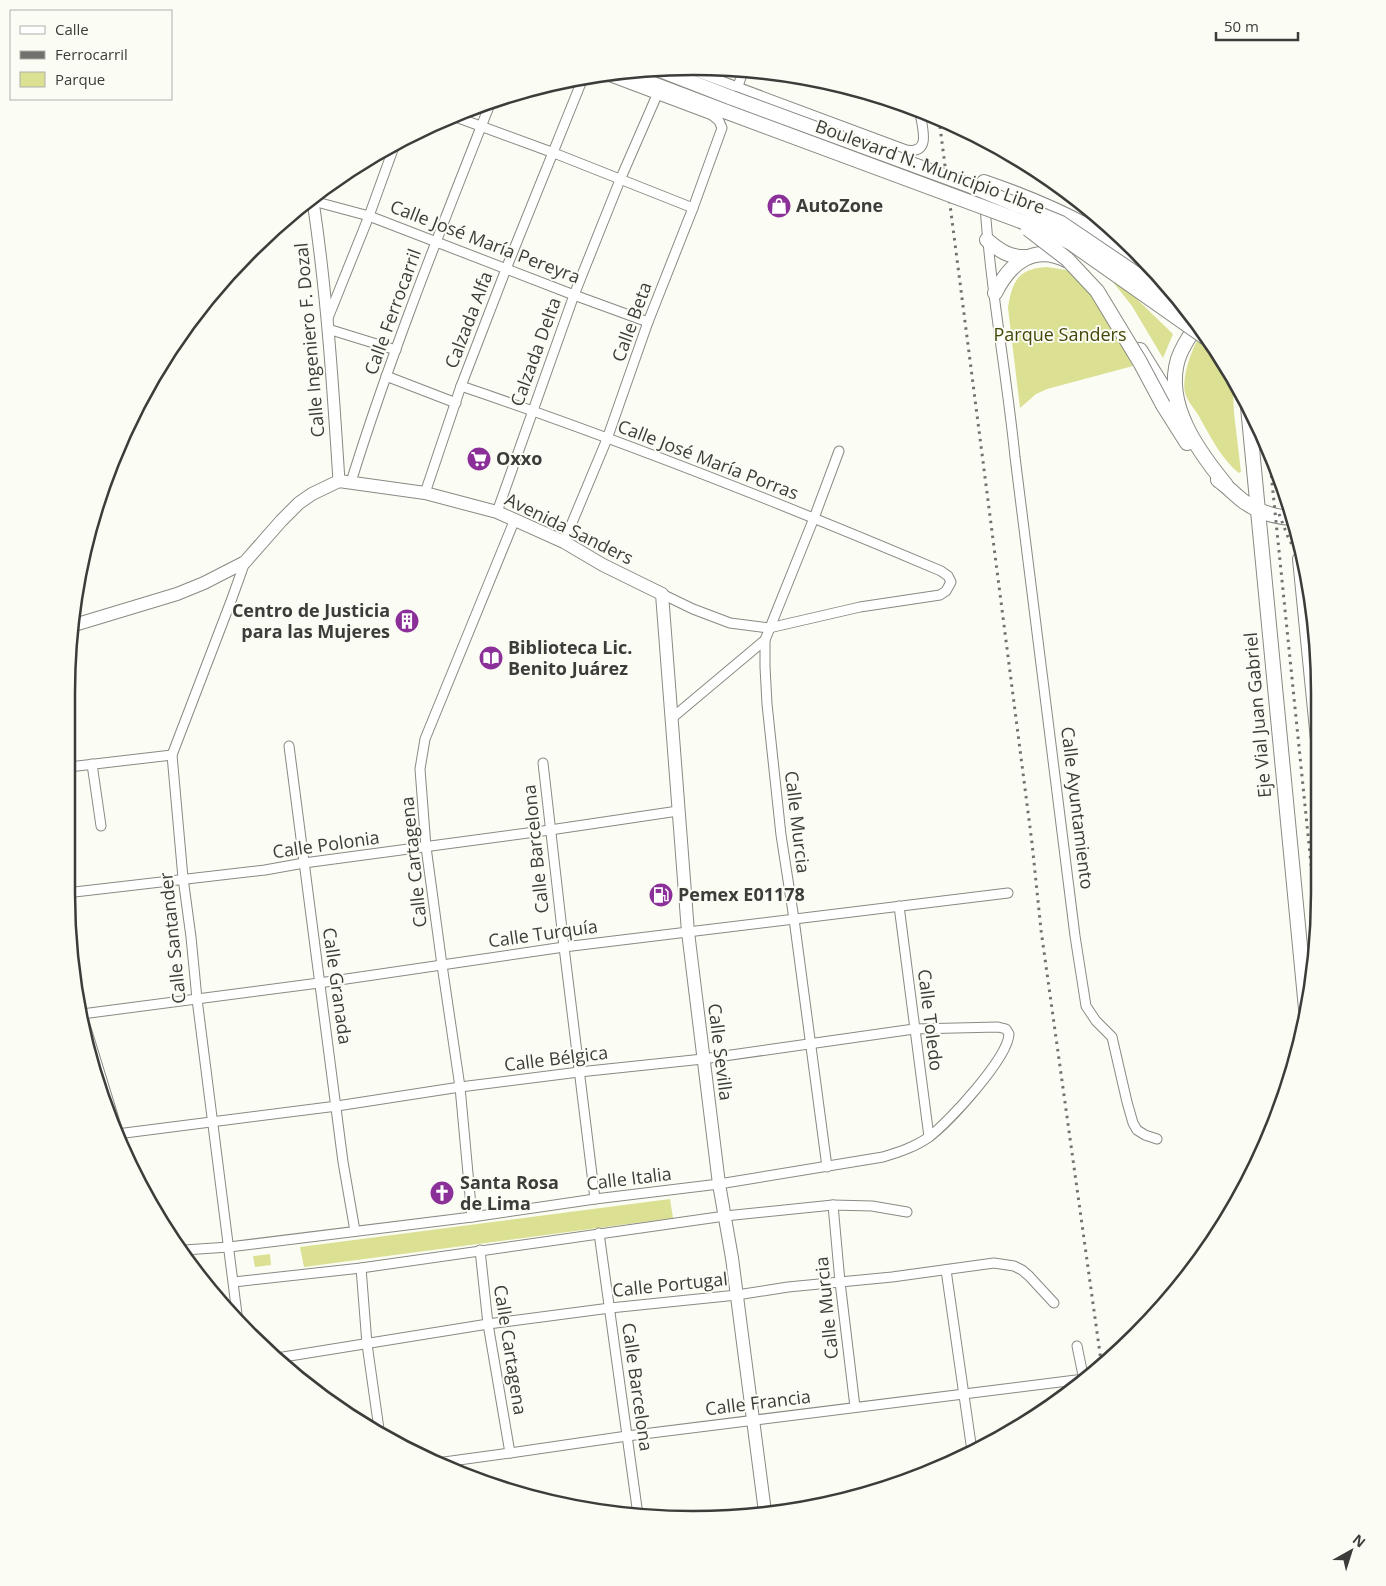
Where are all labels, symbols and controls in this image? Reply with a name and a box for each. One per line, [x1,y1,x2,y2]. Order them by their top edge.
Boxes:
legend [10,10,172,100]
scale bar [1216,10,1298,42]
text: 50 m [1224,16,1259,36]
text: Calle [55,19,89,39]
text: Ferrocarril [55,44,128,64]
text: Parque [55,69,105,89]
street label: Boulevard N. Municipio Libre [812,113,1048,219]
shop icon: AutoZone [766,193,792,219]
place label: AutoZone [796,193,883,217]
street label: Calle José María Pereyra [387,194,584,288]
street label: Calle Ingeniero F. Dozal [289,242,329,438]
street label: Calle Ferrocarril [358,245,426,378]
street label: Calzada Alfa [439,268,498,372]
street label: Calle Beta [606,278,657,365]
street label: Calzada Delta [504,294,566,409]
park label: Parque Sanders [994,322,1127,346]
street label: Calle José María Porras [614,413,802,505]
supermarket icon: Oxxo [466,446,492,472]
place label: Oxxo [496,446,542,470]
street label: Avenida Sanders [501,487,637,570]
place label: Centro de Justicia para las Mujeres [232,598,390,643]
building icon: Centro de Justicia para las Mujeres [394,608,420,634]
street label: Eje Vial Juan Gabriel [1238,631,1276,799]
place label: Biblioteca Lic. Benito Juárez [508,635,632,680]
library icon: Biblioteca Lic. Benito Juárez [478,645,504,671]
street label: Calle Ayuntamiento [1056,725,1100,891]
street label: Calle Murcia [780,769,816,874]
street label: Calle Barcelona [516,784,554,915]
street label: Calle Cartagena [394,796,432,929]
street label: Calle Polonia [271,825,381,863]
street label: Calle Santander [153,871,191,1005]
fuel station icon: Pemex E01178 [648,882,674,908]
place label: Pemex E01178 [678,882,805,906]
street label: Calle Turquía [487,913,599,953]
street label: Calle Granada [318,926,358,1046]
street label: Calle Toledo [913,968,949,1072]
street label: Calle Sevilla [703,1002,739,1102]
street label: Calle Bélgica [503,1040,609,1076]
street label: Calle Italia [585,1161,673,1195]
place label: Santa Rosa de Lima [460,1170,559,1215]
church icon: Santa Rosa de Lima [429,1180,455,1206]
street label: Calle Murcia [809,1256,843,1361]
street label: Calle Portugal [611,1266,729,1302]
street label: Calle Cartagena [489,1283,533,1417]
street label: Calle Barcelona [617,1321,659,1453]
street label: Calle Francia [704,1384,812,1420]
north arrow [1326,1526,1376,1576]
text: N [1349,1530,1370,1551]

